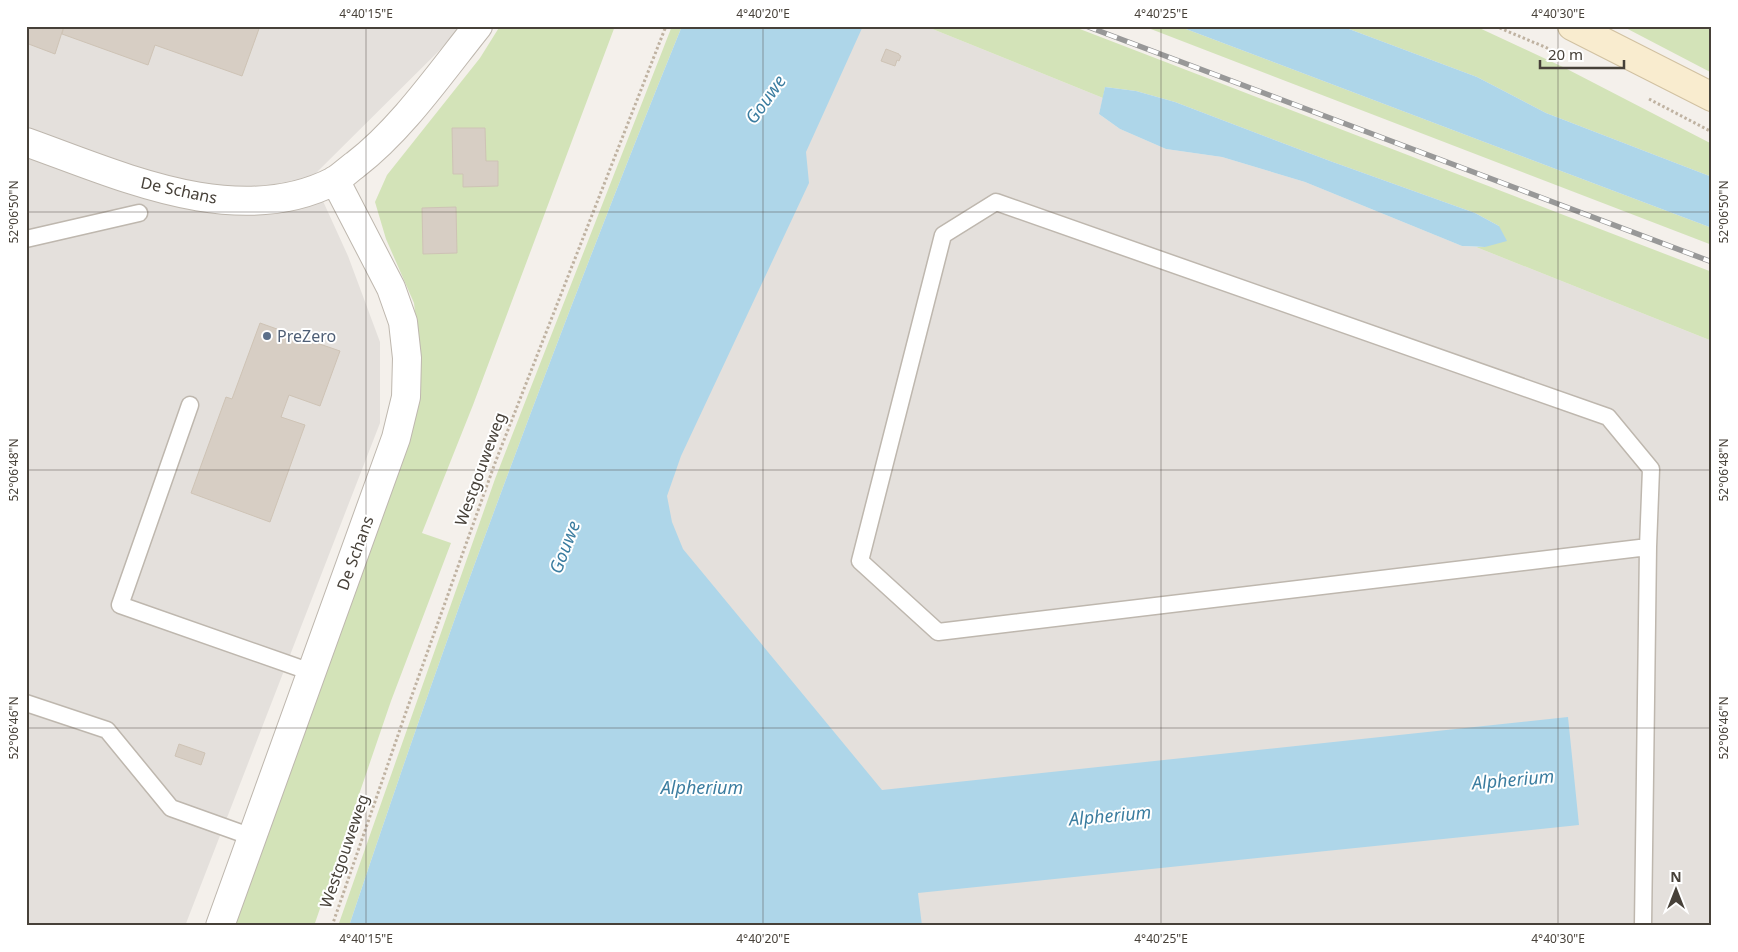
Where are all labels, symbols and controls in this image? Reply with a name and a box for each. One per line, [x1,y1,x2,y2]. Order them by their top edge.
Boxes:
text: 4°40'15"E [339,5,393,22]
text: 4°40'20"E [736,5,790,22]
text: 4°40'25"E [1134,5,1188,22]
text: 4°40'30"E [1531,5,1585,22]
scale bar [1540,38,1624,70]
text: 20 m [1548,44,1583,64]
water label: Gouwe [739,70,791,128]
street label: De Schans [139,171,219,209]
text: 52°06'50"N [5,180,22,244]
text: 52°06'50"N [1715,180,1732,244]
place label: PreZero [277,325,336,347]
marker: PreZero [261,330,273,342]
street label: Westgouweweg [449,409,511,529]
text: 52°06'48"N [5,438,22,502]
text: 52°06'48"N [1715,438,1732,502]
street label: De Schans [331,513,379,593]
water label: Gouwe [543,517,585,577]
text: 52°06'46"N [5,696,22,760]
text: 52°06'46"N [1715,696,1732,760]
water label: Alpherium [1469,763,1555,795]
water label: Alpherium [659,775,743,799]
street label: Westgouweweg [314,791,374,911]
water label: Alpherium [1066,799,1152,831]
north arrow [1650,864,1700,914]
text: N [1670,867,1682,886]
text: 4°40'15"E [339,930,393,947]
text: 4°40'20"E [736,930,790,947]
text: 4°40'25"E [1134,930,1188,947]
text: 4°40'30"E [1531,930,1585,947]

